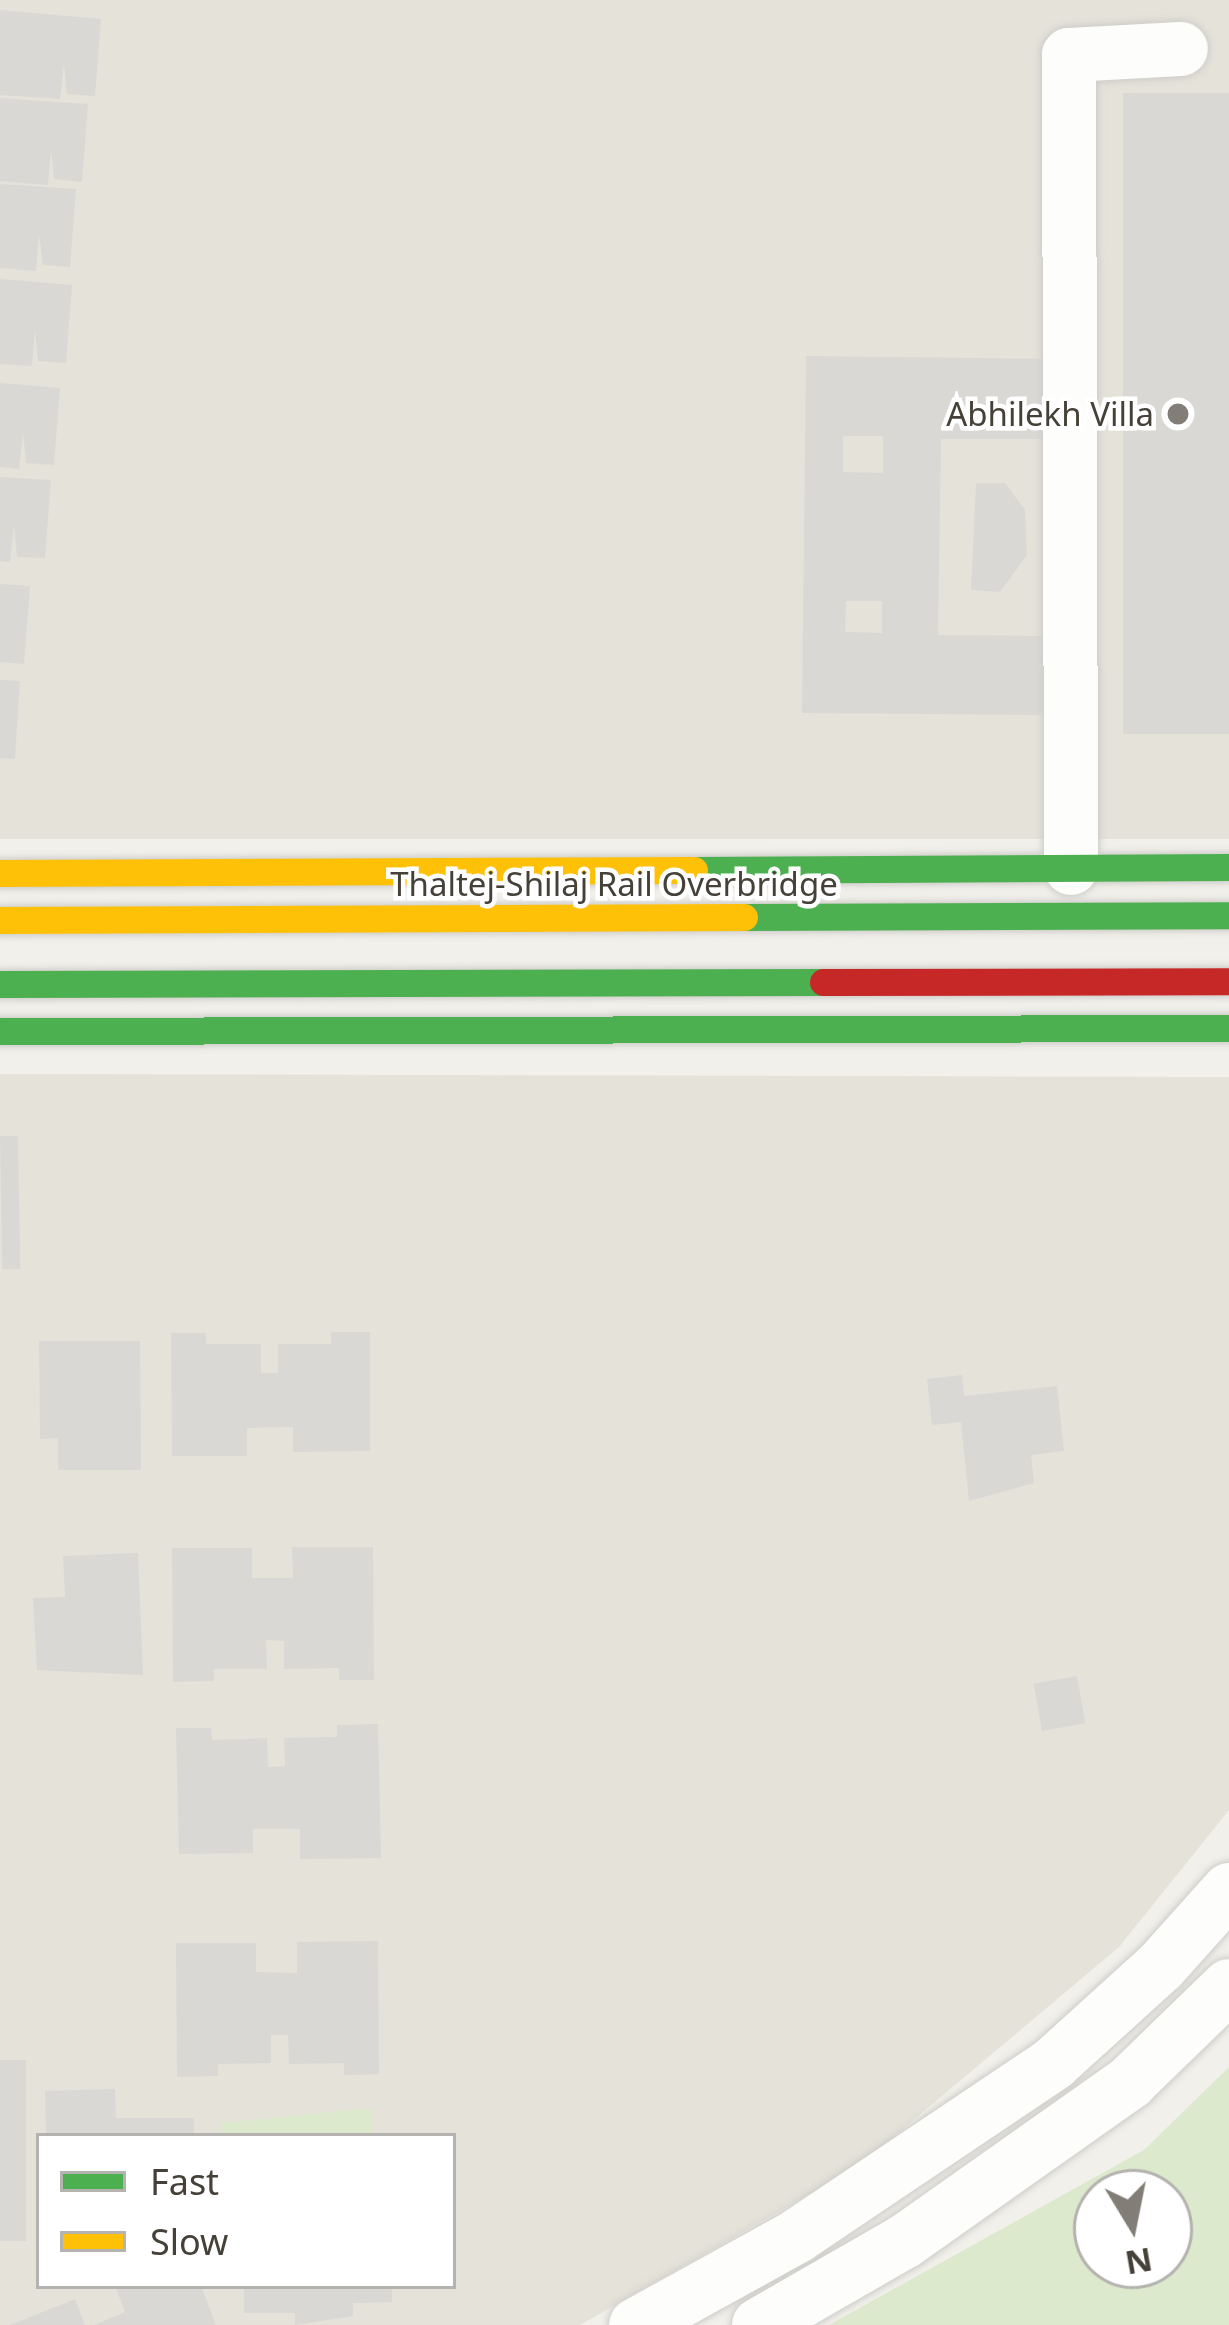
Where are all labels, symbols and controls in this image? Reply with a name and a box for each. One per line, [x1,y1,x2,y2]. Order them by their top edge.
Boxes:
place label: Abhilekh Villa [946,394,1154,434]
marker: Abhilekh Villa [1165,401,1191,427]
street label: Thaltej-Shilaj Rail Overbridge [390,864,838,904]
legend [36,2133,456,2289]
text: Fast [150,2157,219,2206]
north arrow [1073,2169,1193,2289]
text: Slow [150,2217,228,2266]
text: N [1122,2238,1156,2286]

